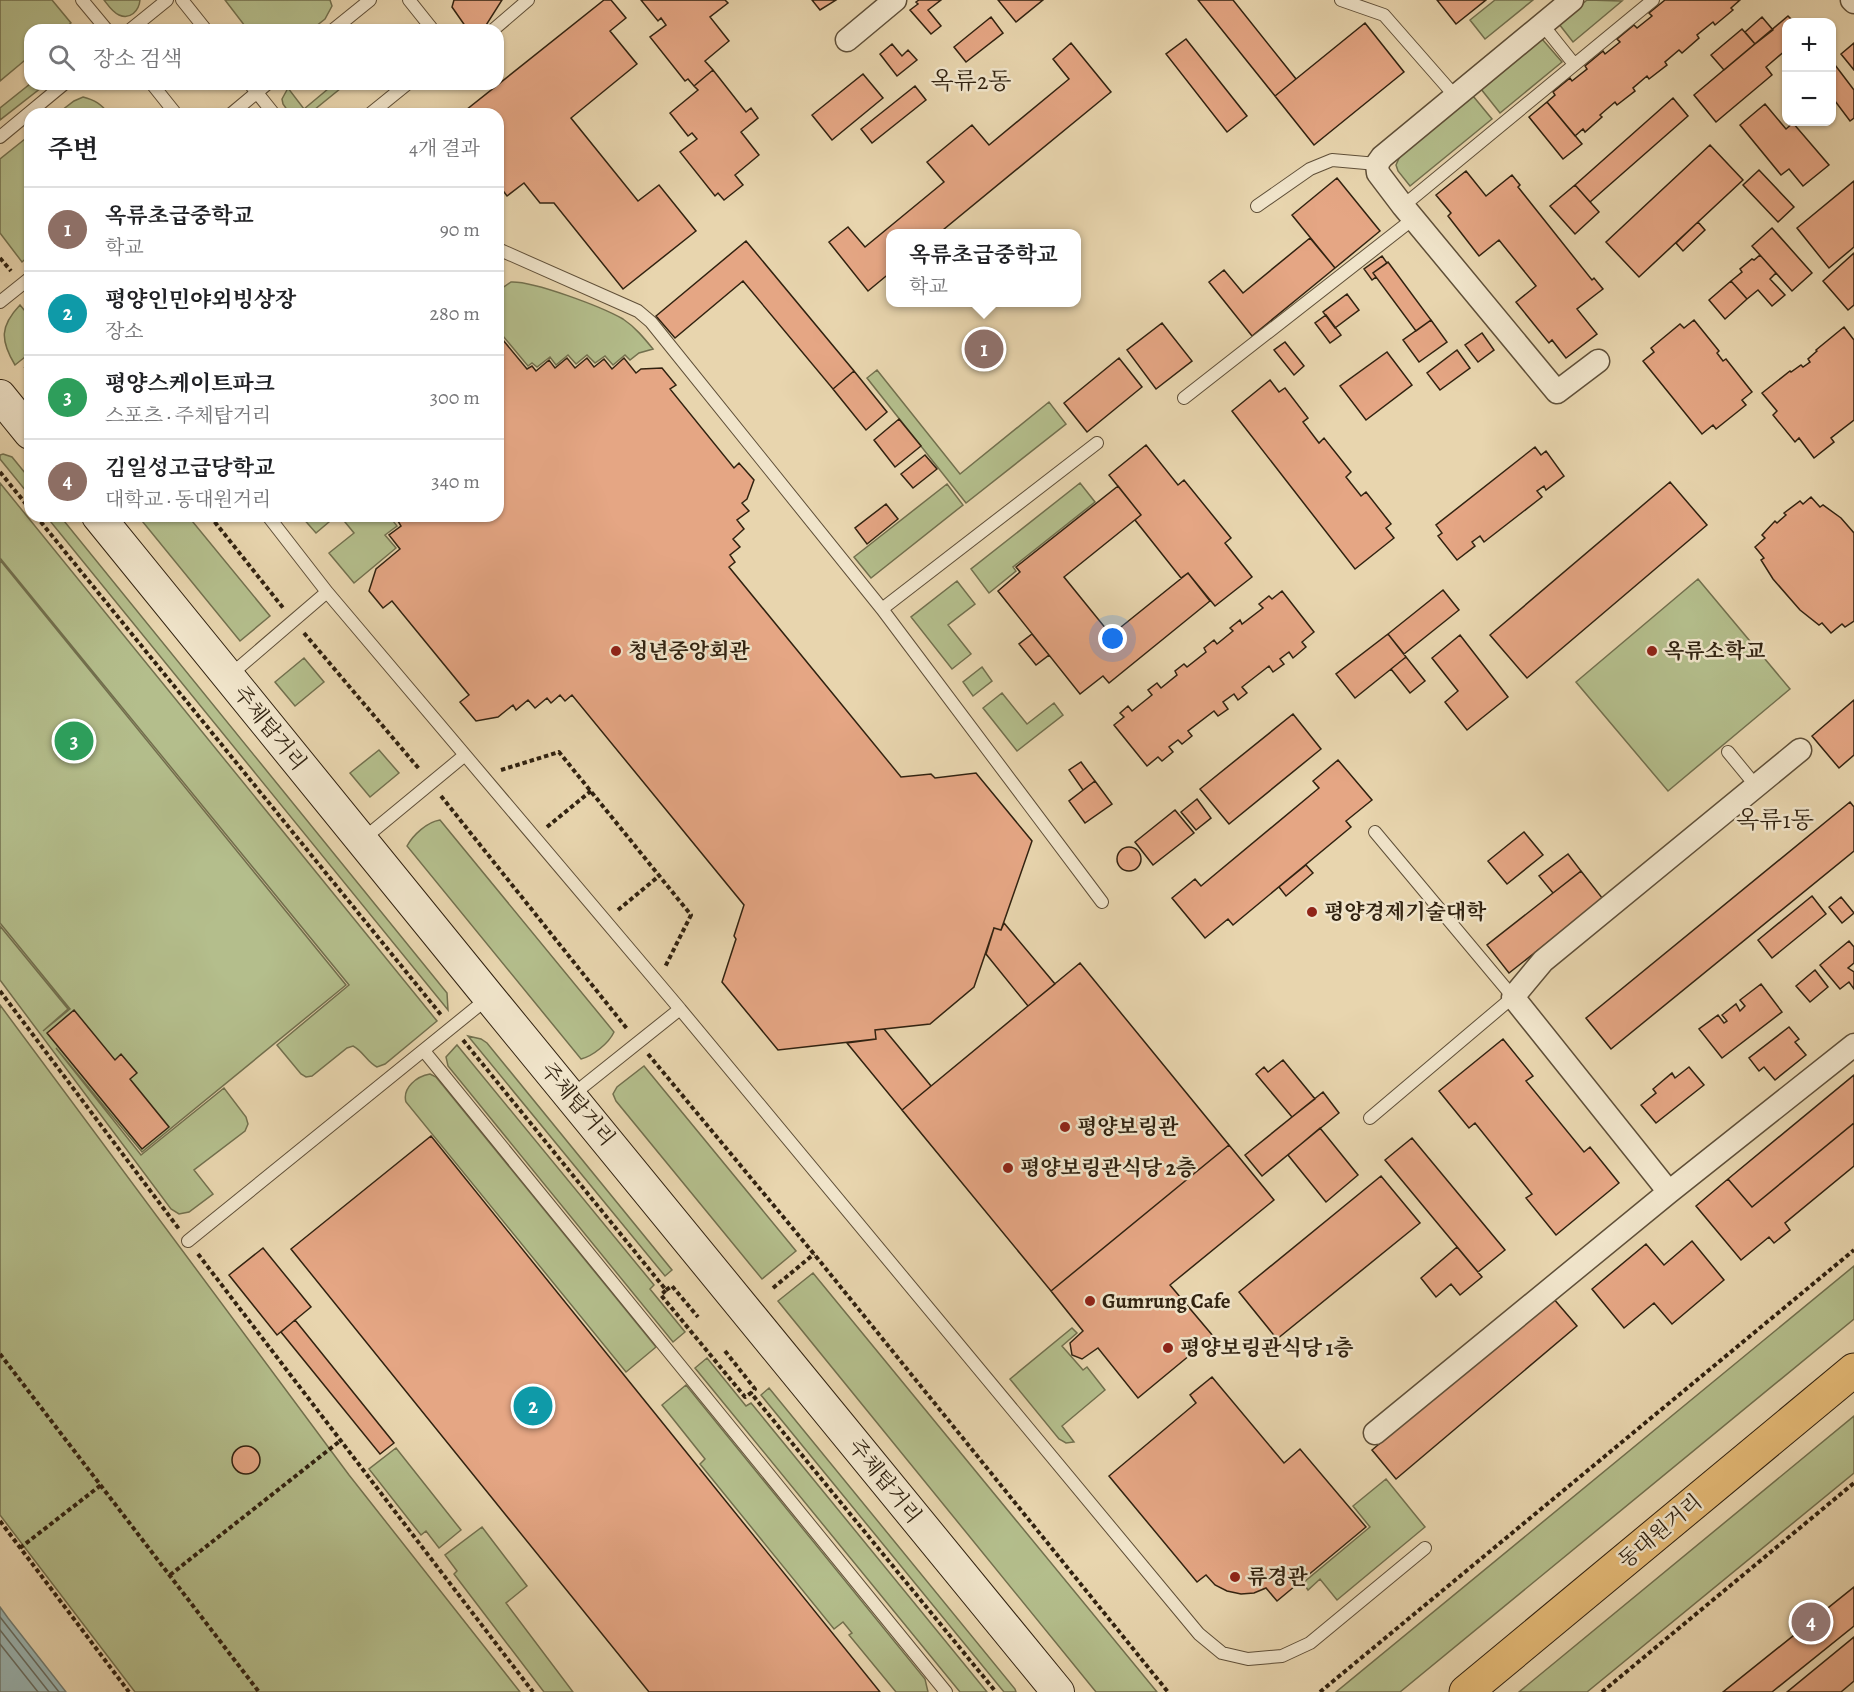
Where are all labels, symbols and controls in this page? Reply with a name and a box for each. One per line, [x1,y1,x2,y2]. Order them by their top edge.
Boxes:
map controls [1782,18,1836,126]
button: + [1782,18,1836,72]
search box [24,24,504,90]
icon: search [45,41,78,74]
text: 장소 검색 [93,44,182,74]
district label: 옥류2동 [931,65,1011,97]
button: − [1782,72,1836,126]
text: 주변 [48,132,98,167]
text: 4개 결과 [409,135,480,162]
text: 옥류초급중학교 [105,201,254,231]
text: 1 [64,216,71,243]
text: 90 m [440,216,480,243]
popup [886,229,1081,307]
text: 학교 [105,234,144,261]
text: 옥류초급중학교 [909,240,1058,270]
text: 학교 [909,273,948,300]
text: 평양인민야외빙상장 [105,285,296,315]
text: 2 [63,300,72,327]
text: 280 m [430,300,480,327]
text: 장소 [105,318,144,345]
pin: 1 [964,326,1004,372]
text: 평양스케이트파크 [105,369,275,399]
text: 3 [63,384,72,411]
text: 300 m [430,384,480,411]
text: 스포츠 · 주체탑거리 [105,402,271,429]
text: 김일성고급당학교 [105,453,275,483]
text: 4 [63,468,72,495]
text: 340 m [431,468,480,495]
text: 대학교 · 동대원거리 [105,486,271,513]
your location [1098,624,1127,653]
place label: 청년중앙회관 [628,637,750,665]
place label: 옥류소학교 [1664,637,1765,665]
marker: 청년중앙회관 [609,644,623,658]
marker: 옥류소학교 [1645,644,1659,658]
street label: 주체탑거리 [227,680,313,776]
pin: 3 [54,718,94,764]
district label: 옥류1동 [1736,804,1814,836]
place label: 평양경제기술대학 [1324,898,1487,926]
marker: 평양경제기술대학 [1305,905,1319,919]
street label: 주체탑거리 [535,1056,621,1152]
place label: 평양보링관 [1077,1113,1179,1141]
marker: 평양보링관 [1058,1120,1072,1134]
place label: 평양보링관식당 2층 [1020,1154,1196,1182]
marker: 평양보링관식당 2층 [1001,1161,1015,1175]
place label: Gumrung Cafe [1102,1287,1231,1315]
marker: Gumrung Cafe [1083,1294,1097,1308]
place label: 평양보링관식당 1층 [1180,1334,1353,1362]
marker: 평양보링관식당 1층 [1161,1341,1175,1355]
pin: 2 [514,1384,552,1428]
street label: 주체탑거리 [842,1433,928,1529]
street label: 동대원거리 [1612,1488,1708,1574]
place label: 류경관 [1247,1563,1309,1591]
marker: 류경관 [1228,1570,1242,1584]
pin: 4 [1792,1600,1830,1644]

